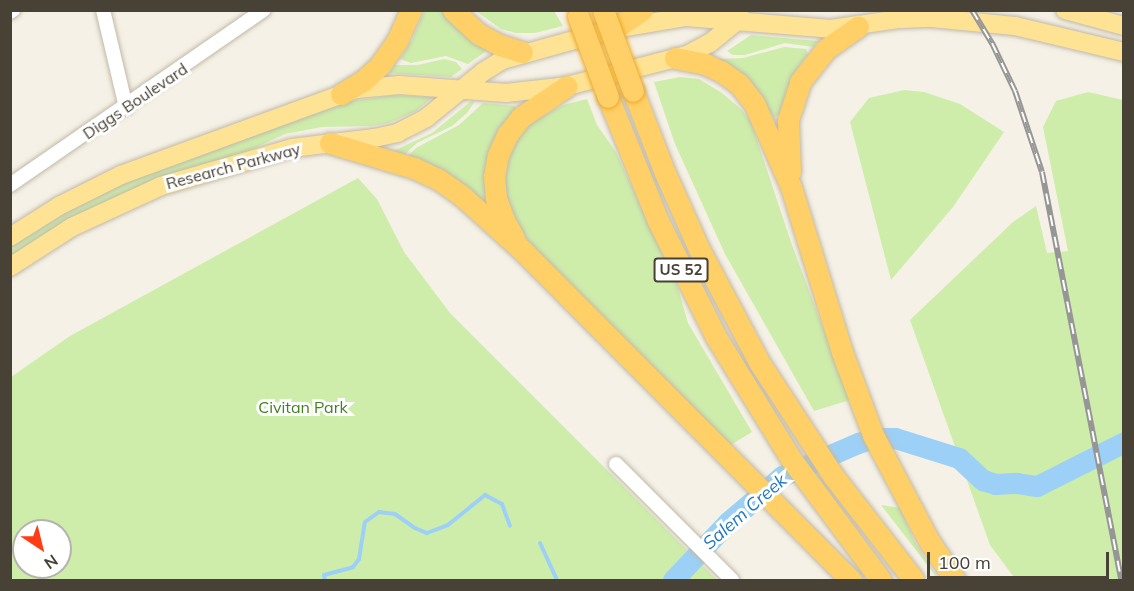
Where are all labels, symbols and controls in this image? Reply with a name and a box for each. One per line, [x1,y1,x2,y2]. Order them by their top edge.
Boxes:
street label: Diggs Boulevard [79,59,191,143]
street label: Research Parkway [164,139,302,193]
road number: US 52 [652,258,710,282]
park label: Civitan Park [258,397,348,417]
water label: Salem Creek [699,470,791,554]
north arrow [12,519,72,579]
scale bar [930,540,1112,578]
text: N [40,550,62,574]
text: 100 m [938,551,991,574]

